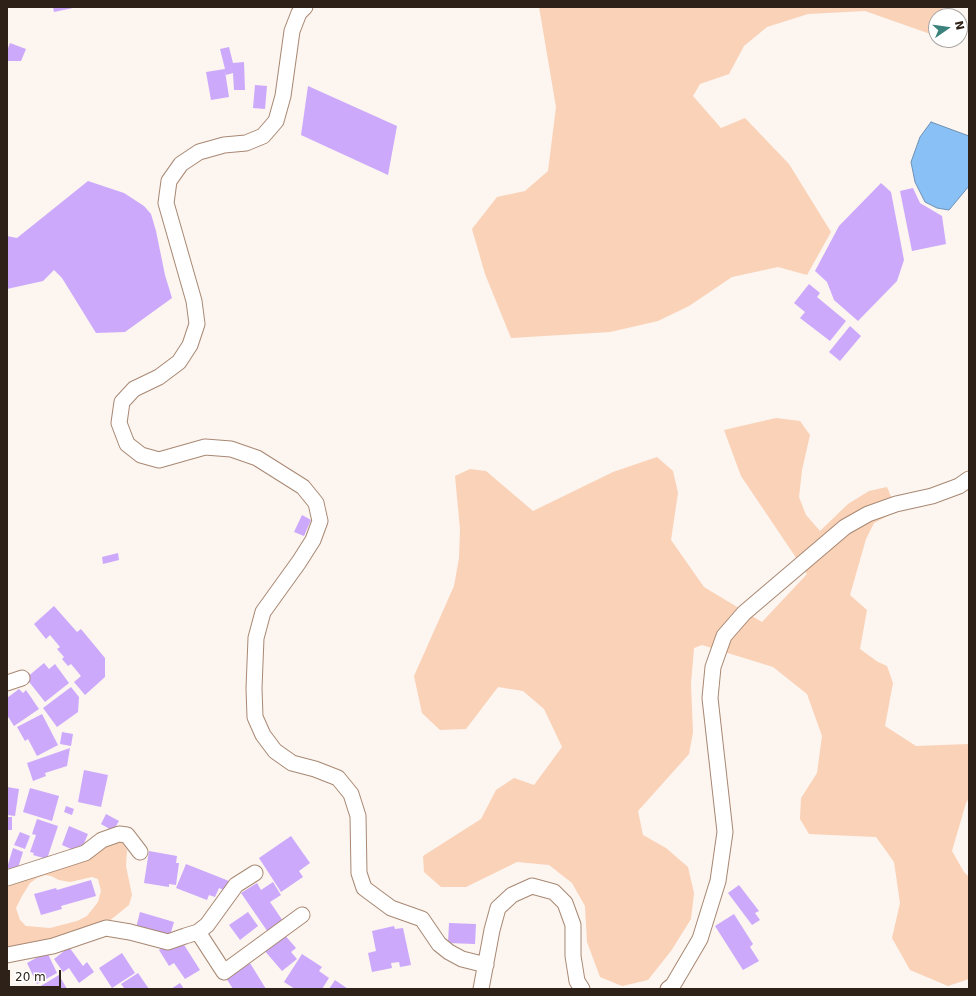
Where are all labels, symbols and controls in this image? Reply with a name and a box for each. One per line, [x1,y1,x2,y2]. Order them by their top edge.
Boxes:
north arrow [928,8,968,48]
text: N [952,19,967,31]
scale bar [10,962,63,988]
text: 20 m [15,970,46,984]

